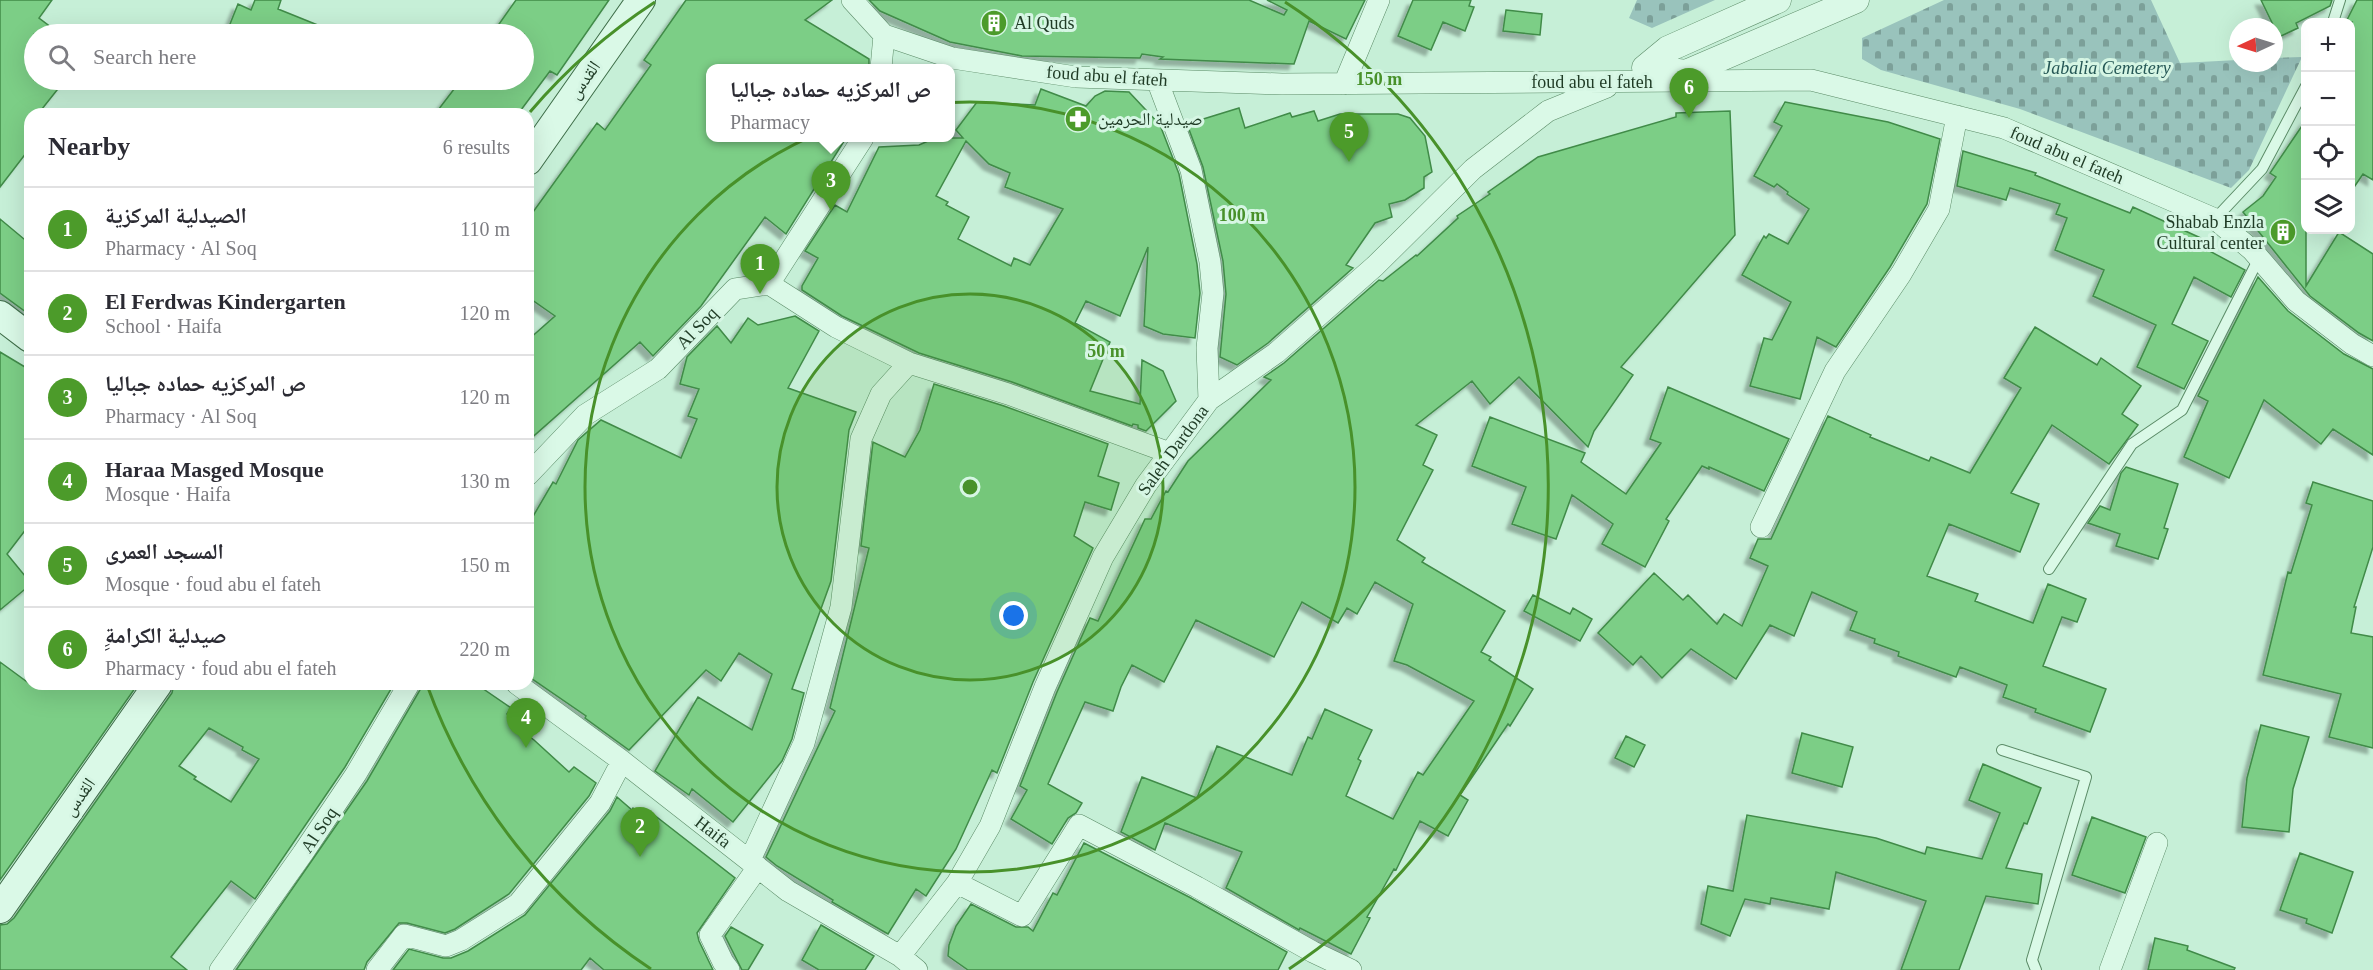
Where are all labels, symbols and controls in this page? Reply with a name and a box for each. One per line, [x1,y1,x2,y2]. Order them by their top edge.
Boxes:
building icon: Al Quds [979,8,1009,38]
place label: Al Quds [1014,13,1075,33]
north arrow [2229,18,2283,72]
map controls [2301,18,2355,234]
button: + [2301,18,2355,72]
search box [24,24,534,90]
icon: search [45,41,78,74]
text: Search here [93,44,196,69]
street label: القدس [564,57,605,103]
park label: Jabalia Cemetery [2043,58,2171,78]
street label: foud abu el fateh [1046,62,1168,90]
popup [706,64,955,142]
pin: 6 [1670,68,1708,118]
text: 150 m [1356,69,1402,89]
street label: foud abu el fateh [1531,72,1653,92]
button: − [2301,72,2355,126]
text: ص المركزيه حماده جباليا [730,77,931,102]
pharmacy icon: صيدلية الحرمين [1063,104,1093,134]
place label: صيدلية الحرمين [1098,109,1203,130]
text: Pharmacy [730,111,810,133]
pin: 5 [1330,112,1368,162]
street label: foud abu el fateh [2007,122,2127,188]
button: locate [2301,126,2355,180]
text: Nearby [48,132,130,161]
text: 6 results [443,136,510,158]
pin: 3 [812,162,850,211]
button: layers [2301,180,2355,234]
text: الصيدلية المركزية [105,203,247,228]
text: 100 m [1219,205,1265,225]
place label: Shabab Enzla Cultural center [2157,212,2264,253]
building icon: Shabab Enzla Cultural center [2268,217,2298,247]
text: 1 [63,218,73,240]
text: 110 m [460,218,510,240]
text: Pharmacy · Al Soq [105,237,257,259]
pin: 1 [740,244,780,294]
text: El Ferdwas Kindergarten [105,289,346,314]
text: 2 [63,302,73,324]
text: 120 m [459,302,510,324]
street label: Al Soq [672,303,722,353]
text: School · Haifa [105,315,222,337]
text: 50 m [1087,341,1125,361]
text: ص المركزيه حماده جباليا [105,371,306,396]
text: 3 [63,386,73,408]
text: 120 m [459,386,510,408]
street label: Saleh Dardona [1134,401,1212,499]
text: Pharmacy · Al Soq [105,405,257,427]
text: Haraa Masged Mosque [105,457,324,482]
text: 4 [63,470,73,492]
text: 130 m [459,470,510,492]
centre of rings [960,477,980,497]
text: Mosque · Haifa [105,483,231,505]
text: المسجد العمرى [105,539,224,564]
text: 5 [63,554,73,576]
text: 150 m [459,554,510,576]
text: Mosque · foud abu el fateh [105,573,321,595]
your location [999,601,1028,630]
text: ِِصيدلية الكرامة [105,623,226,648]
text: 6 [63,638,73,660]
text: 220 m [459,638,510,660]
text: Pharmacy · foud abu el fateh [105,657,337,679]
pin: 4 [506,698,546,748]
street label: القدس [59,774,100,820]
street label: Al Soq [297,803,341,857]
pin: 2 [620,808,660,857]
street label: Haifa [691,812,735,852]

